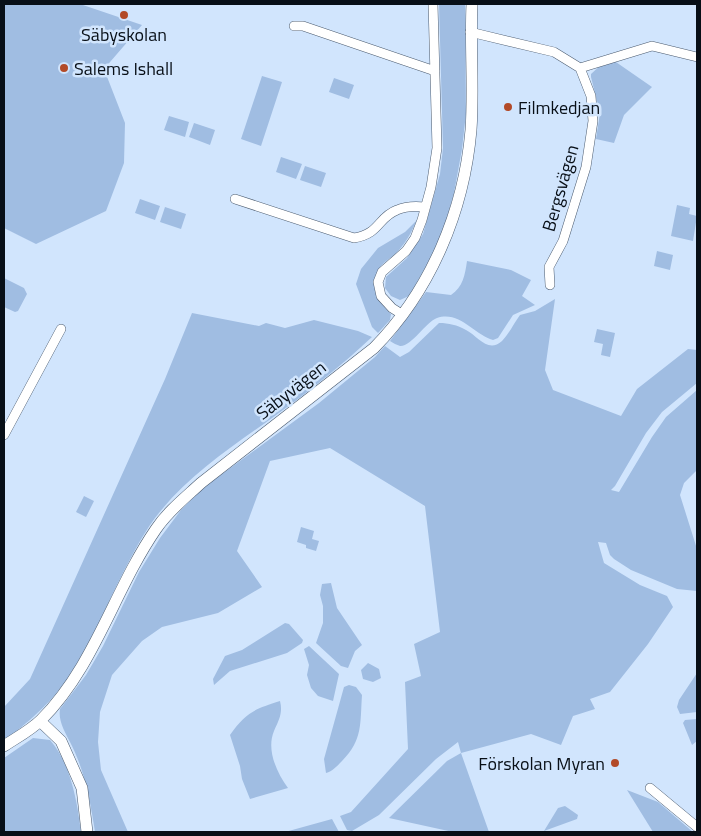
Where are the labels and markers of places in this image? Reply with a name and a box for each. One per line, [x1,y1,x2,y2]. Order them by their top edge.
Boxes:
marker: Säbyskolan [118,9,130,21]
place label: Säbyskolan [81,21,167,48]
place label: Salems Ishall [74,55,173,82]
marker: Salems Ishall [58,62,70,74]
place label: Filmkedjan [518,94,600,121]
marker: Filmkedjan [502,101,514,113]
place label: Förskolan Myran [478,750,605,777]
marker: Förskolan Myran [609,757,621,769]

